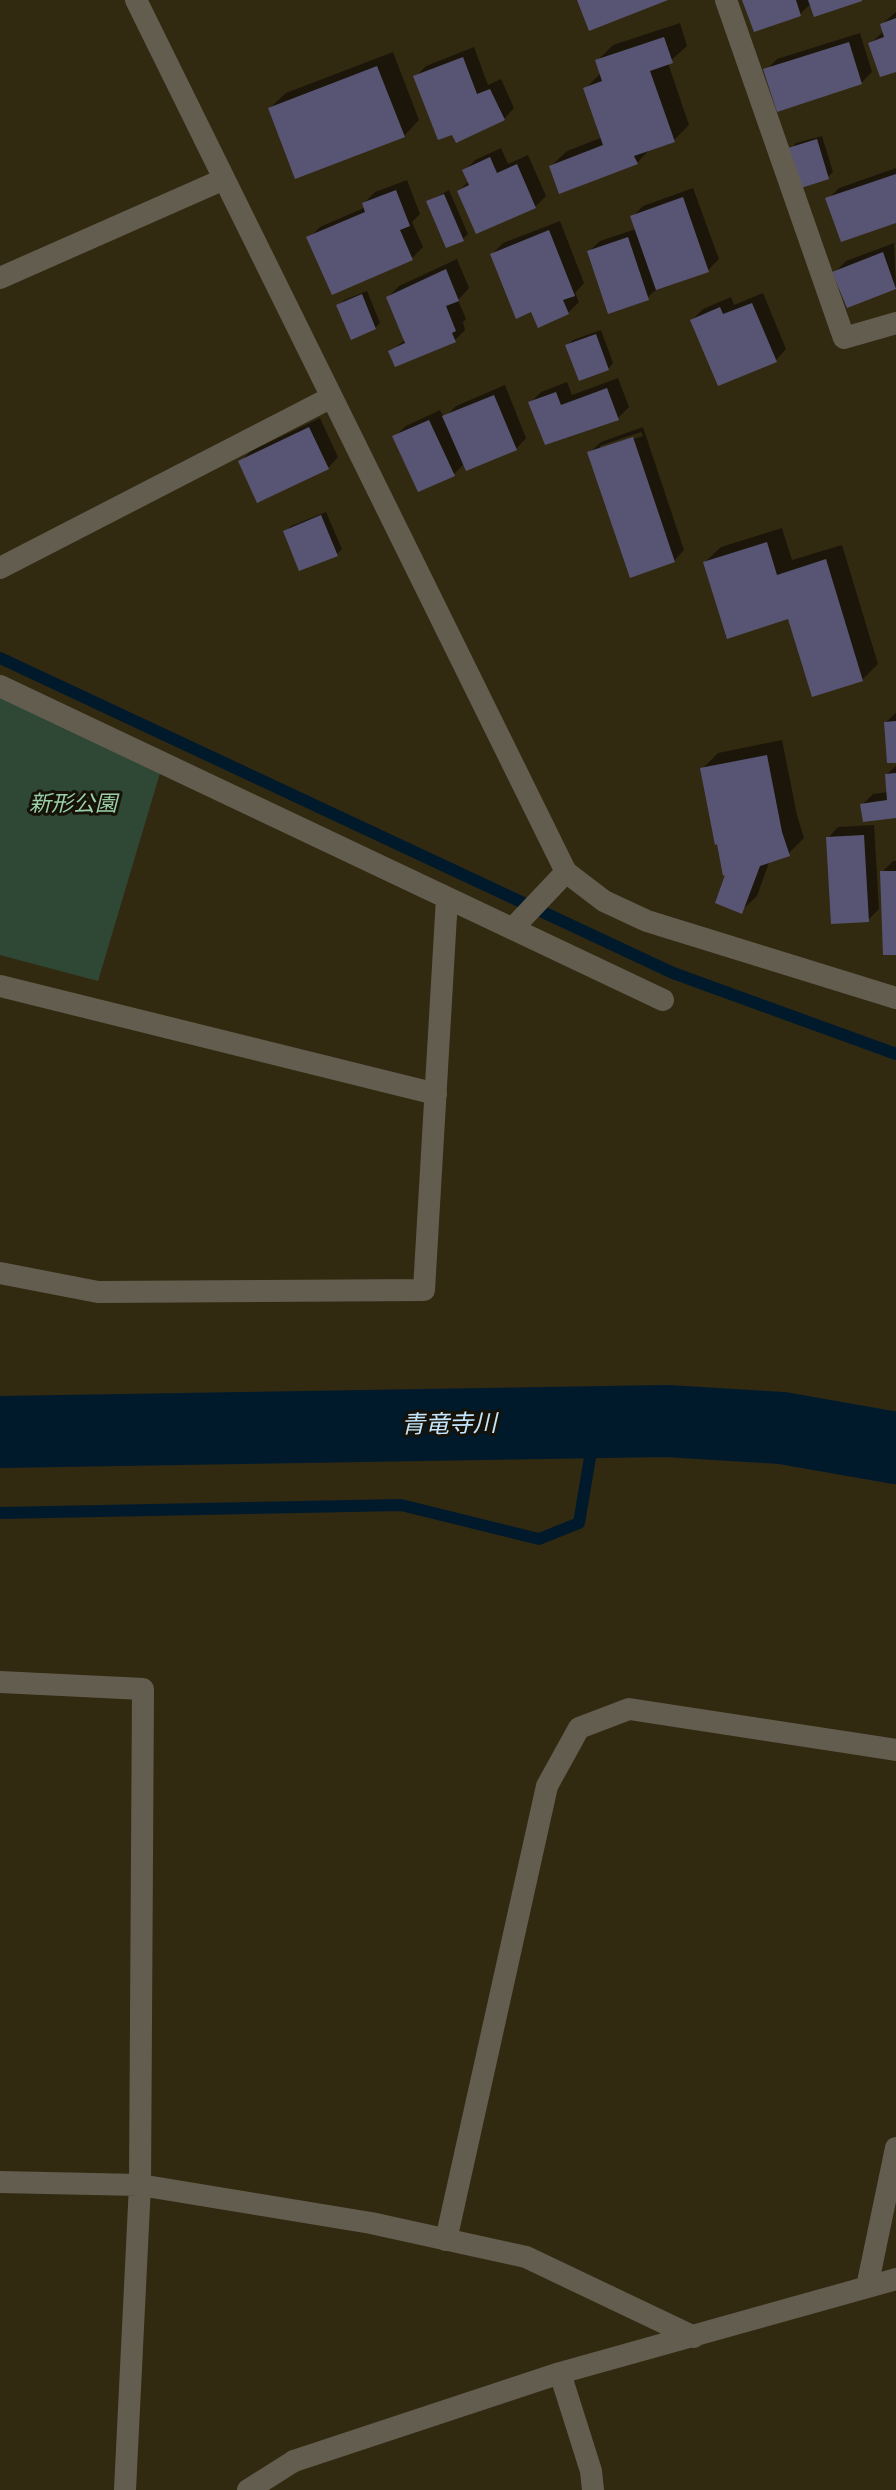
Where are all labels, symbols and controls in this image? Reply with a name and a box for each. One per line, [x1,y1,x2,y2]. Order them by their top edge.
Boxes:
park label: 新形公園 [29,792,117,818]
water label: 青竜寺川 [401,1410,497,1440]

